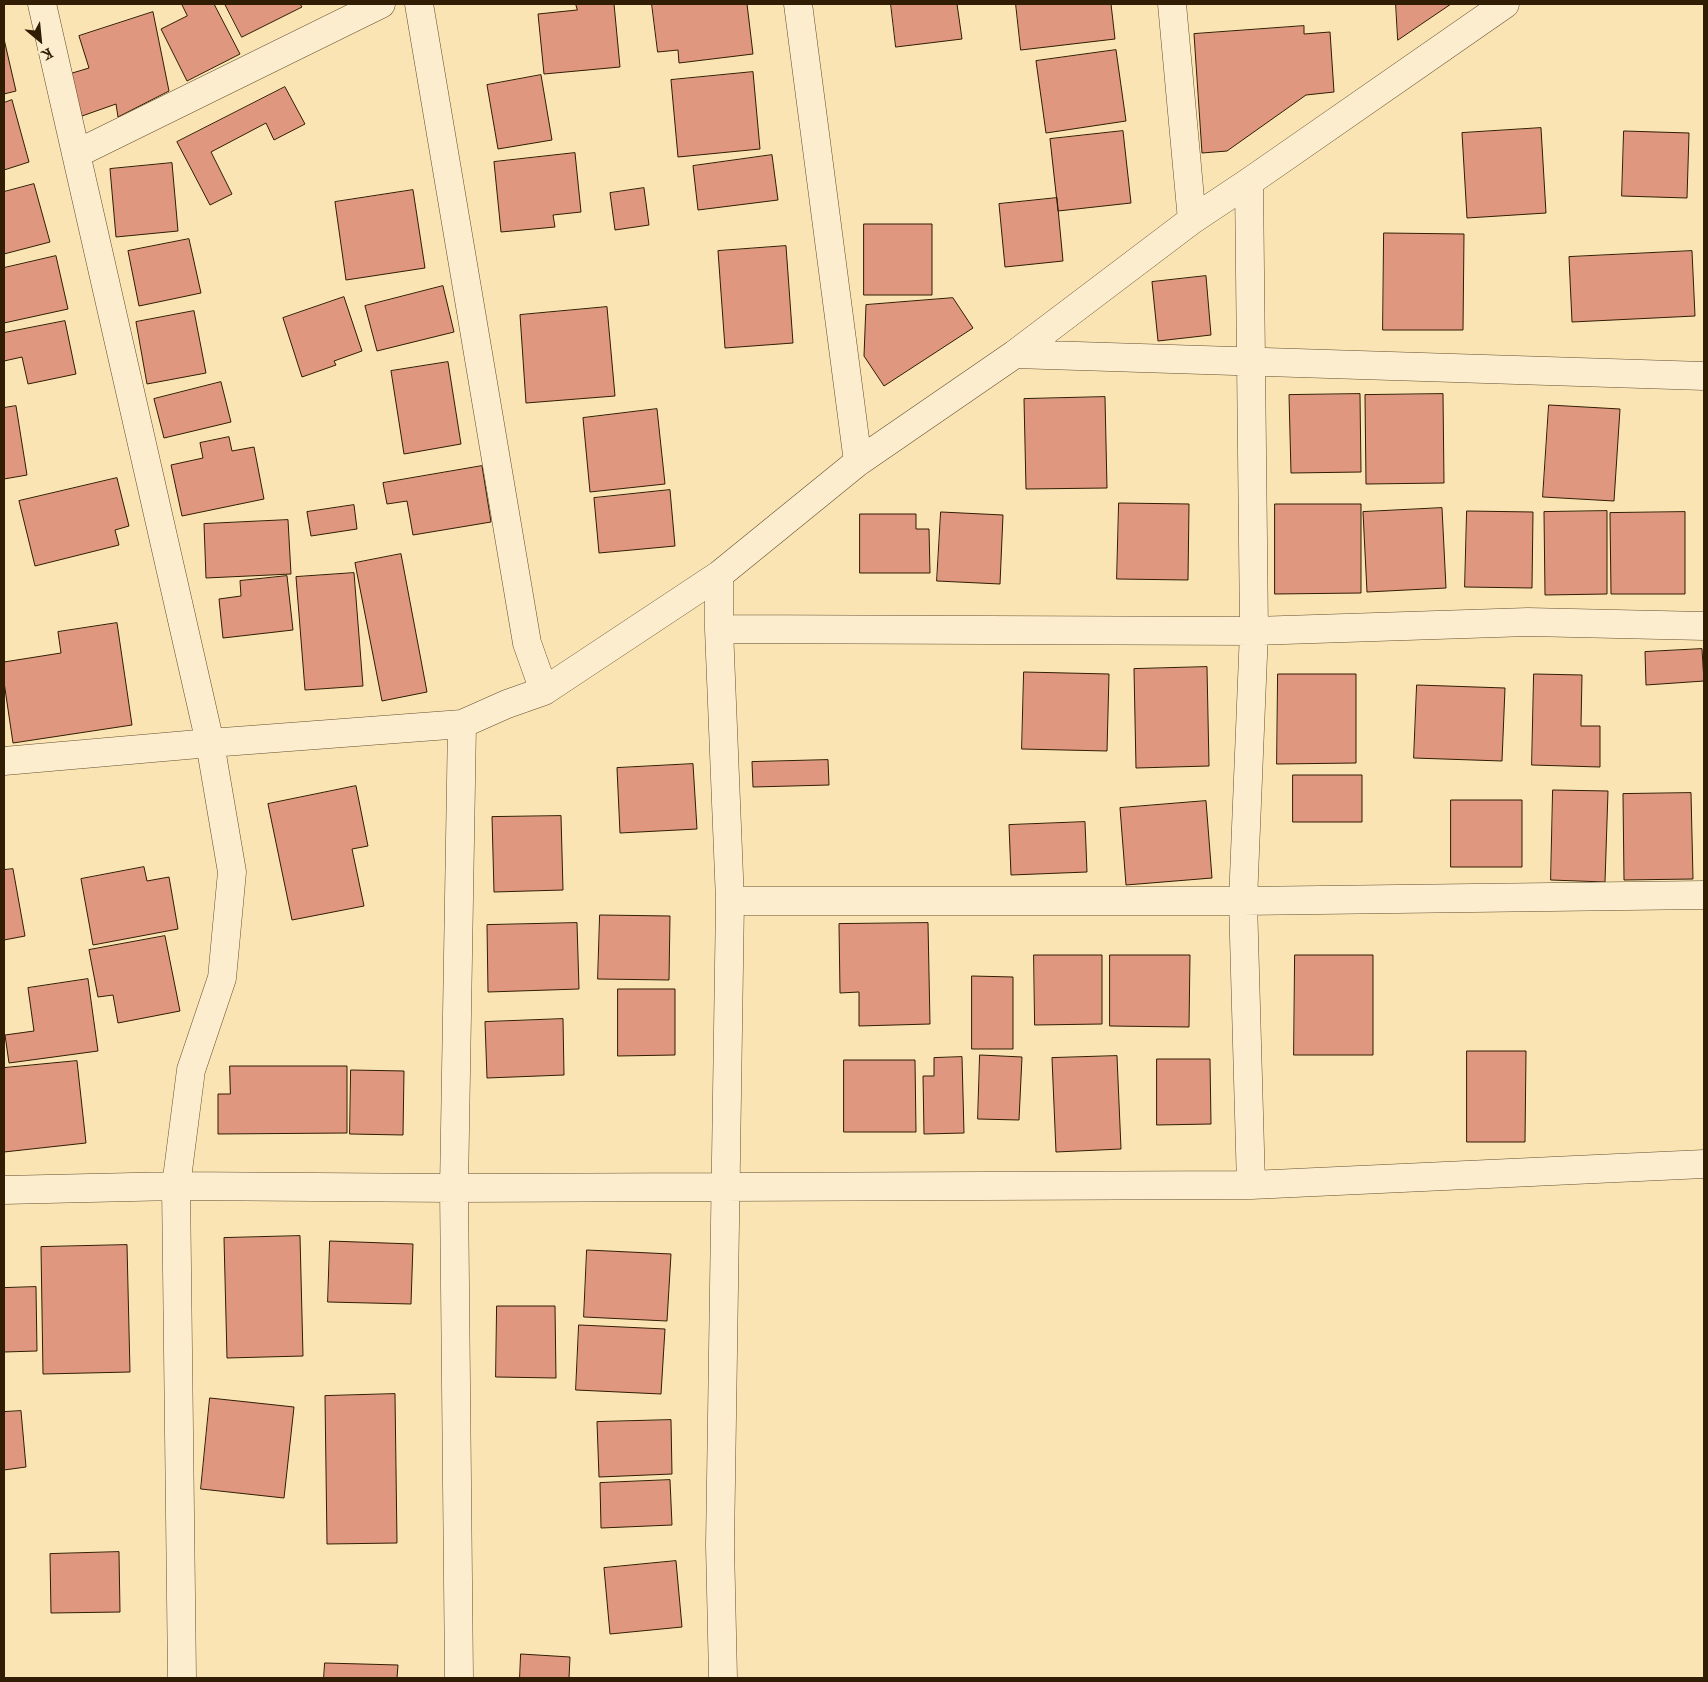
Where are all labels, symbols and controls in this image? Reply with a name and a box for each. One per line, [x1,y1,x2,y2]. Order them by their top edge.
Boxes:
north arrow [15,15,65,65]
text: K [39,44,56,64]

